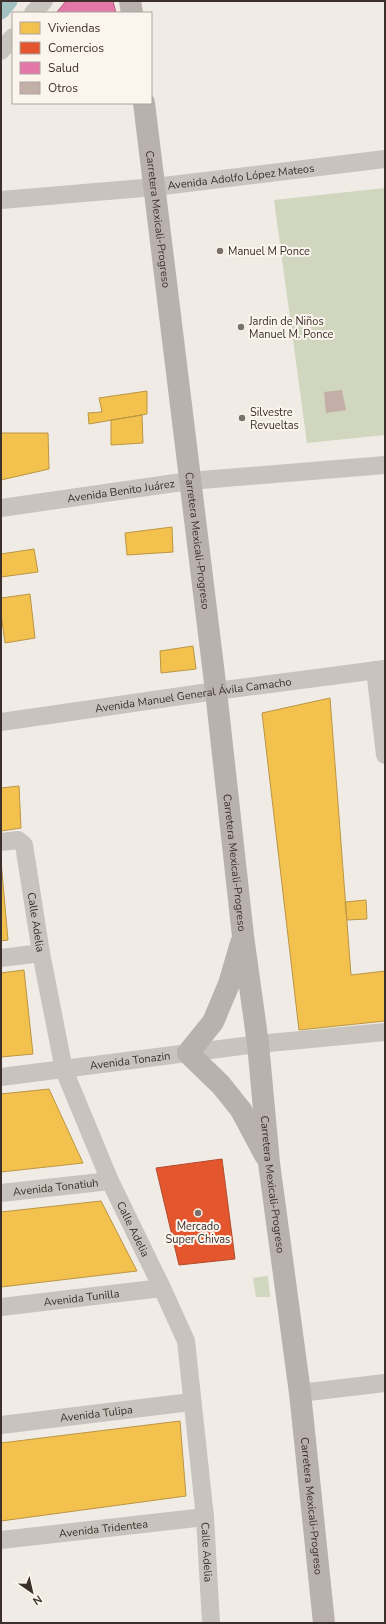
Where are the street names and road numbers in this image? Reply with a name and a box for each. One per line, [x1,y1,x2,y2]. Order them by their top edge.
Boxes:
street label: Carretera Mexicali-Progreso [142,150,174,289]
street label: Avenida Adolfo López Mateos [167,161,315,193]
street label: Carretera Mexicali-Progreso [181,471,213,610]
street label: Avenida Benito Juárez [66,476,176,506]
street label: Avenida Manuel General Ávila Camacho [94,674,292,716]
street label: Carretera Mexicali-Progreso [219,793,249,932]
street label: Calle Adelia [24,891,48,953]
street label: Avenida Tonazin [89,1048,171,1074]
street label: Carretera Mexicali-Progreso [257,1115,288,1254]
street label: Avenida Tonatiuh [12,1175,99,1200]
street label: Calle Adelia [113,1199,153,1260]
street label: Avenida Tunilla [43,1286,120,1310]
street label: Avenida Tulipa [59,1402,134,1426]
street label: Carretera Mexicali-Progreso [297,1436,326,1576]
street label: Avenida Tridentea [58,1516,149,1541]
street label: Calle Adelia [197,1522,216,1583]

